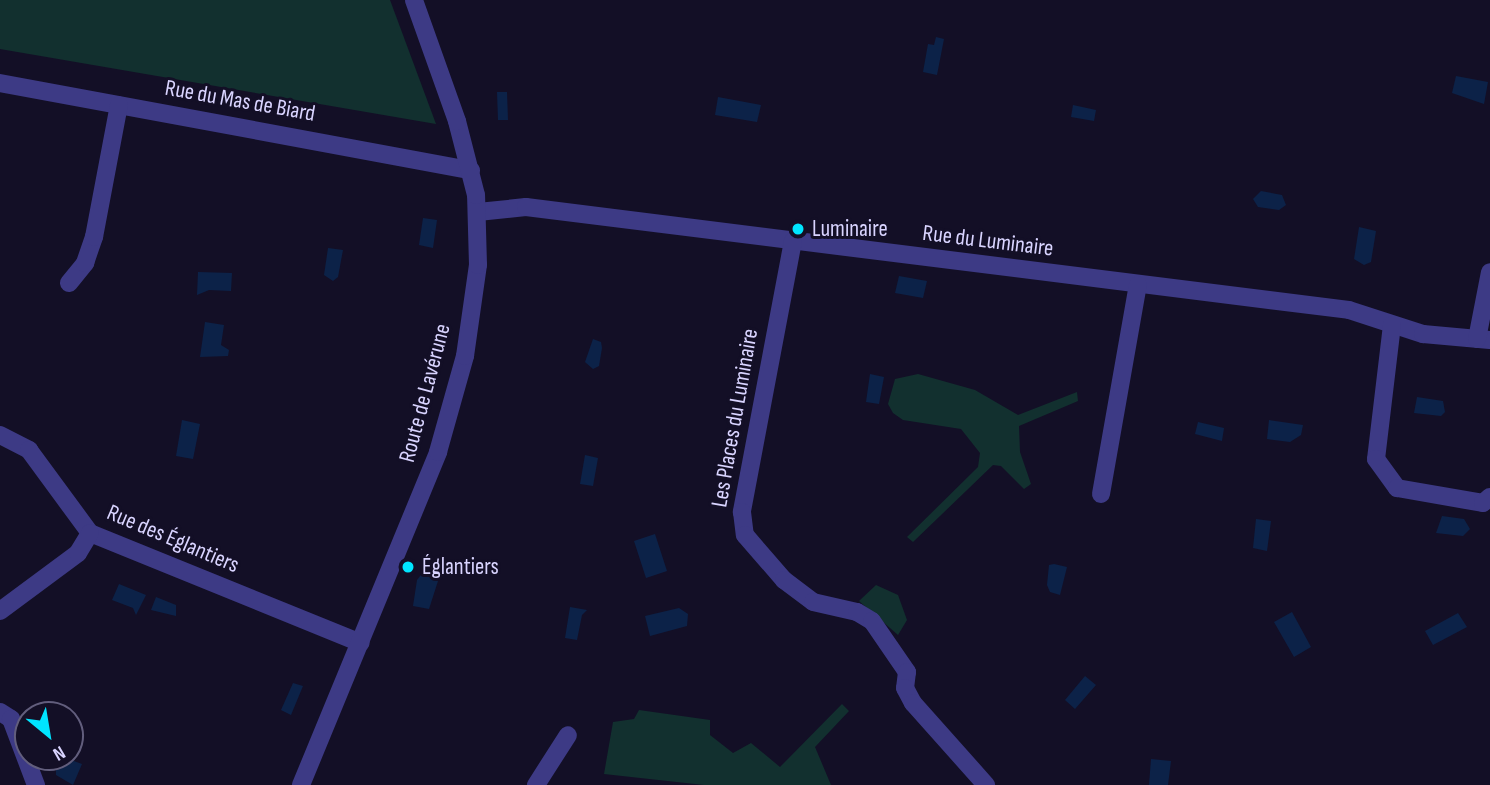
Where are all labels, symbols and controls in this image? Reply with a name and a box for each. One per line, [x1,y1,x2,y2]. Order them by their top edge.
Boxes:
street label: Rue du Mas de Biard [163,74,317,128]
place label: Luminaire [812,215,888,243]
street label: Rue du Luminaire [921,219,1055,263]
marker: Luminaire [790,221,806,237]
street label: Route de Lavérune [393,321,457,465]
street label: Les Places du Luminaire [706,326,764,510]
street label: Rue des Églantiers [103,499,243,579]
place label: Églantiers [422,553,499,581]
marker: Églantiers [400,559,416,575]
north arrow [14,701,84,771]
text: N [49,740,69,765]

